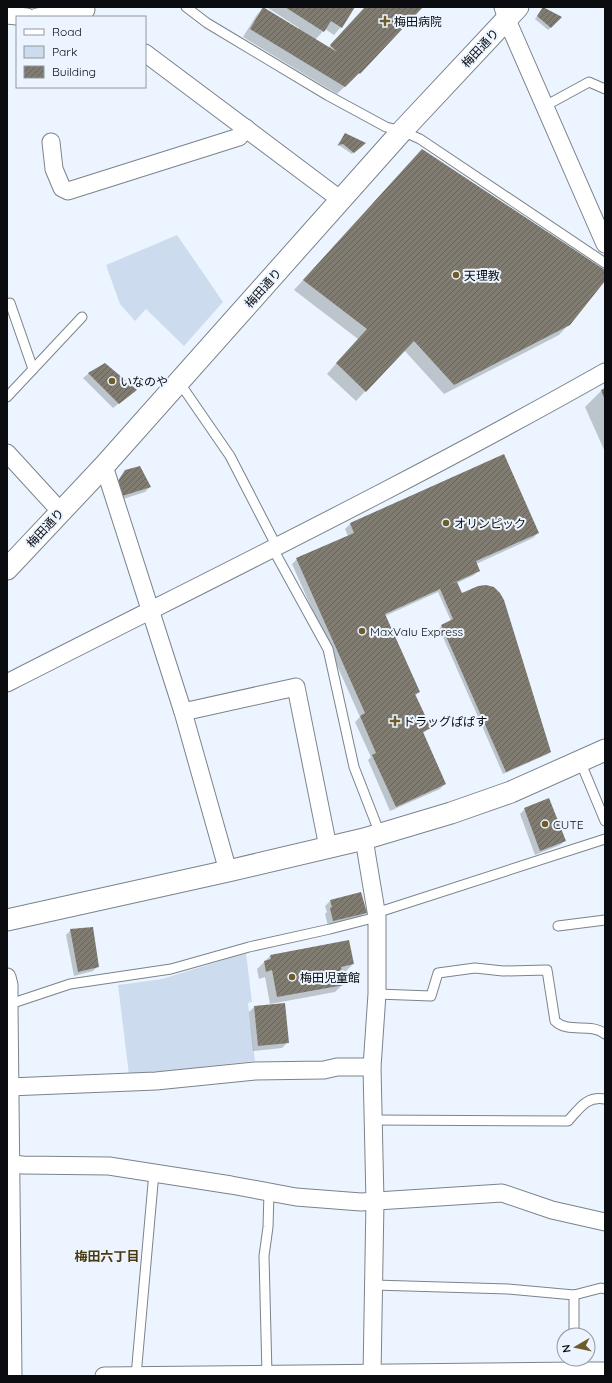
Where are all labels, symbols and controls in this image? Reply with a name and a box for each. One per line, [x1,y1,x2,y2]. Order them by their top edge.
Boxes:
place label: 梅田病院 [394,14,442,29]
marker: 梅田病院 [379,15,391,27]
legend [16,16,146,88]
text: Road [52,24,82,39]
street label: 梅田通り [458,25,502,71]
text: Park [52,44,77,59]
text: Building [52,64,96,79]
street label: 梅田通り [241,265,285,311]
place label: 天理教 [464,268,500,283]
marker: 天理教 [451,270,461,280]
place label: いなのや [120,374,168,389]
marker: いなのや [107,376,117,386]
street label: 梅田通り [23,505,67,551]
place label: オリンピック [454,516,526,531]
marker: オリンピック [441,518,451,528]
place label: MaxValu Express [370,624,464,639]
marker: MaxValu Express [357,626,367,636]
place label: ドラッグぱぱす [403,714,487,729]
marker: ドラッグぱぱす [390,716,400,726]
place label: CUTE [553,817,584,832]
marker: CUTE [540,819,550,829]
place label: 梅田児童館 [300,970,360,985]
marker: 梅田児童館 [287,972,297,982]
district label: 梅田六丁目 [74,1248,140,1264]
north arrow [556,1327,596,1367]
text: N [559,1343,574,1354]

